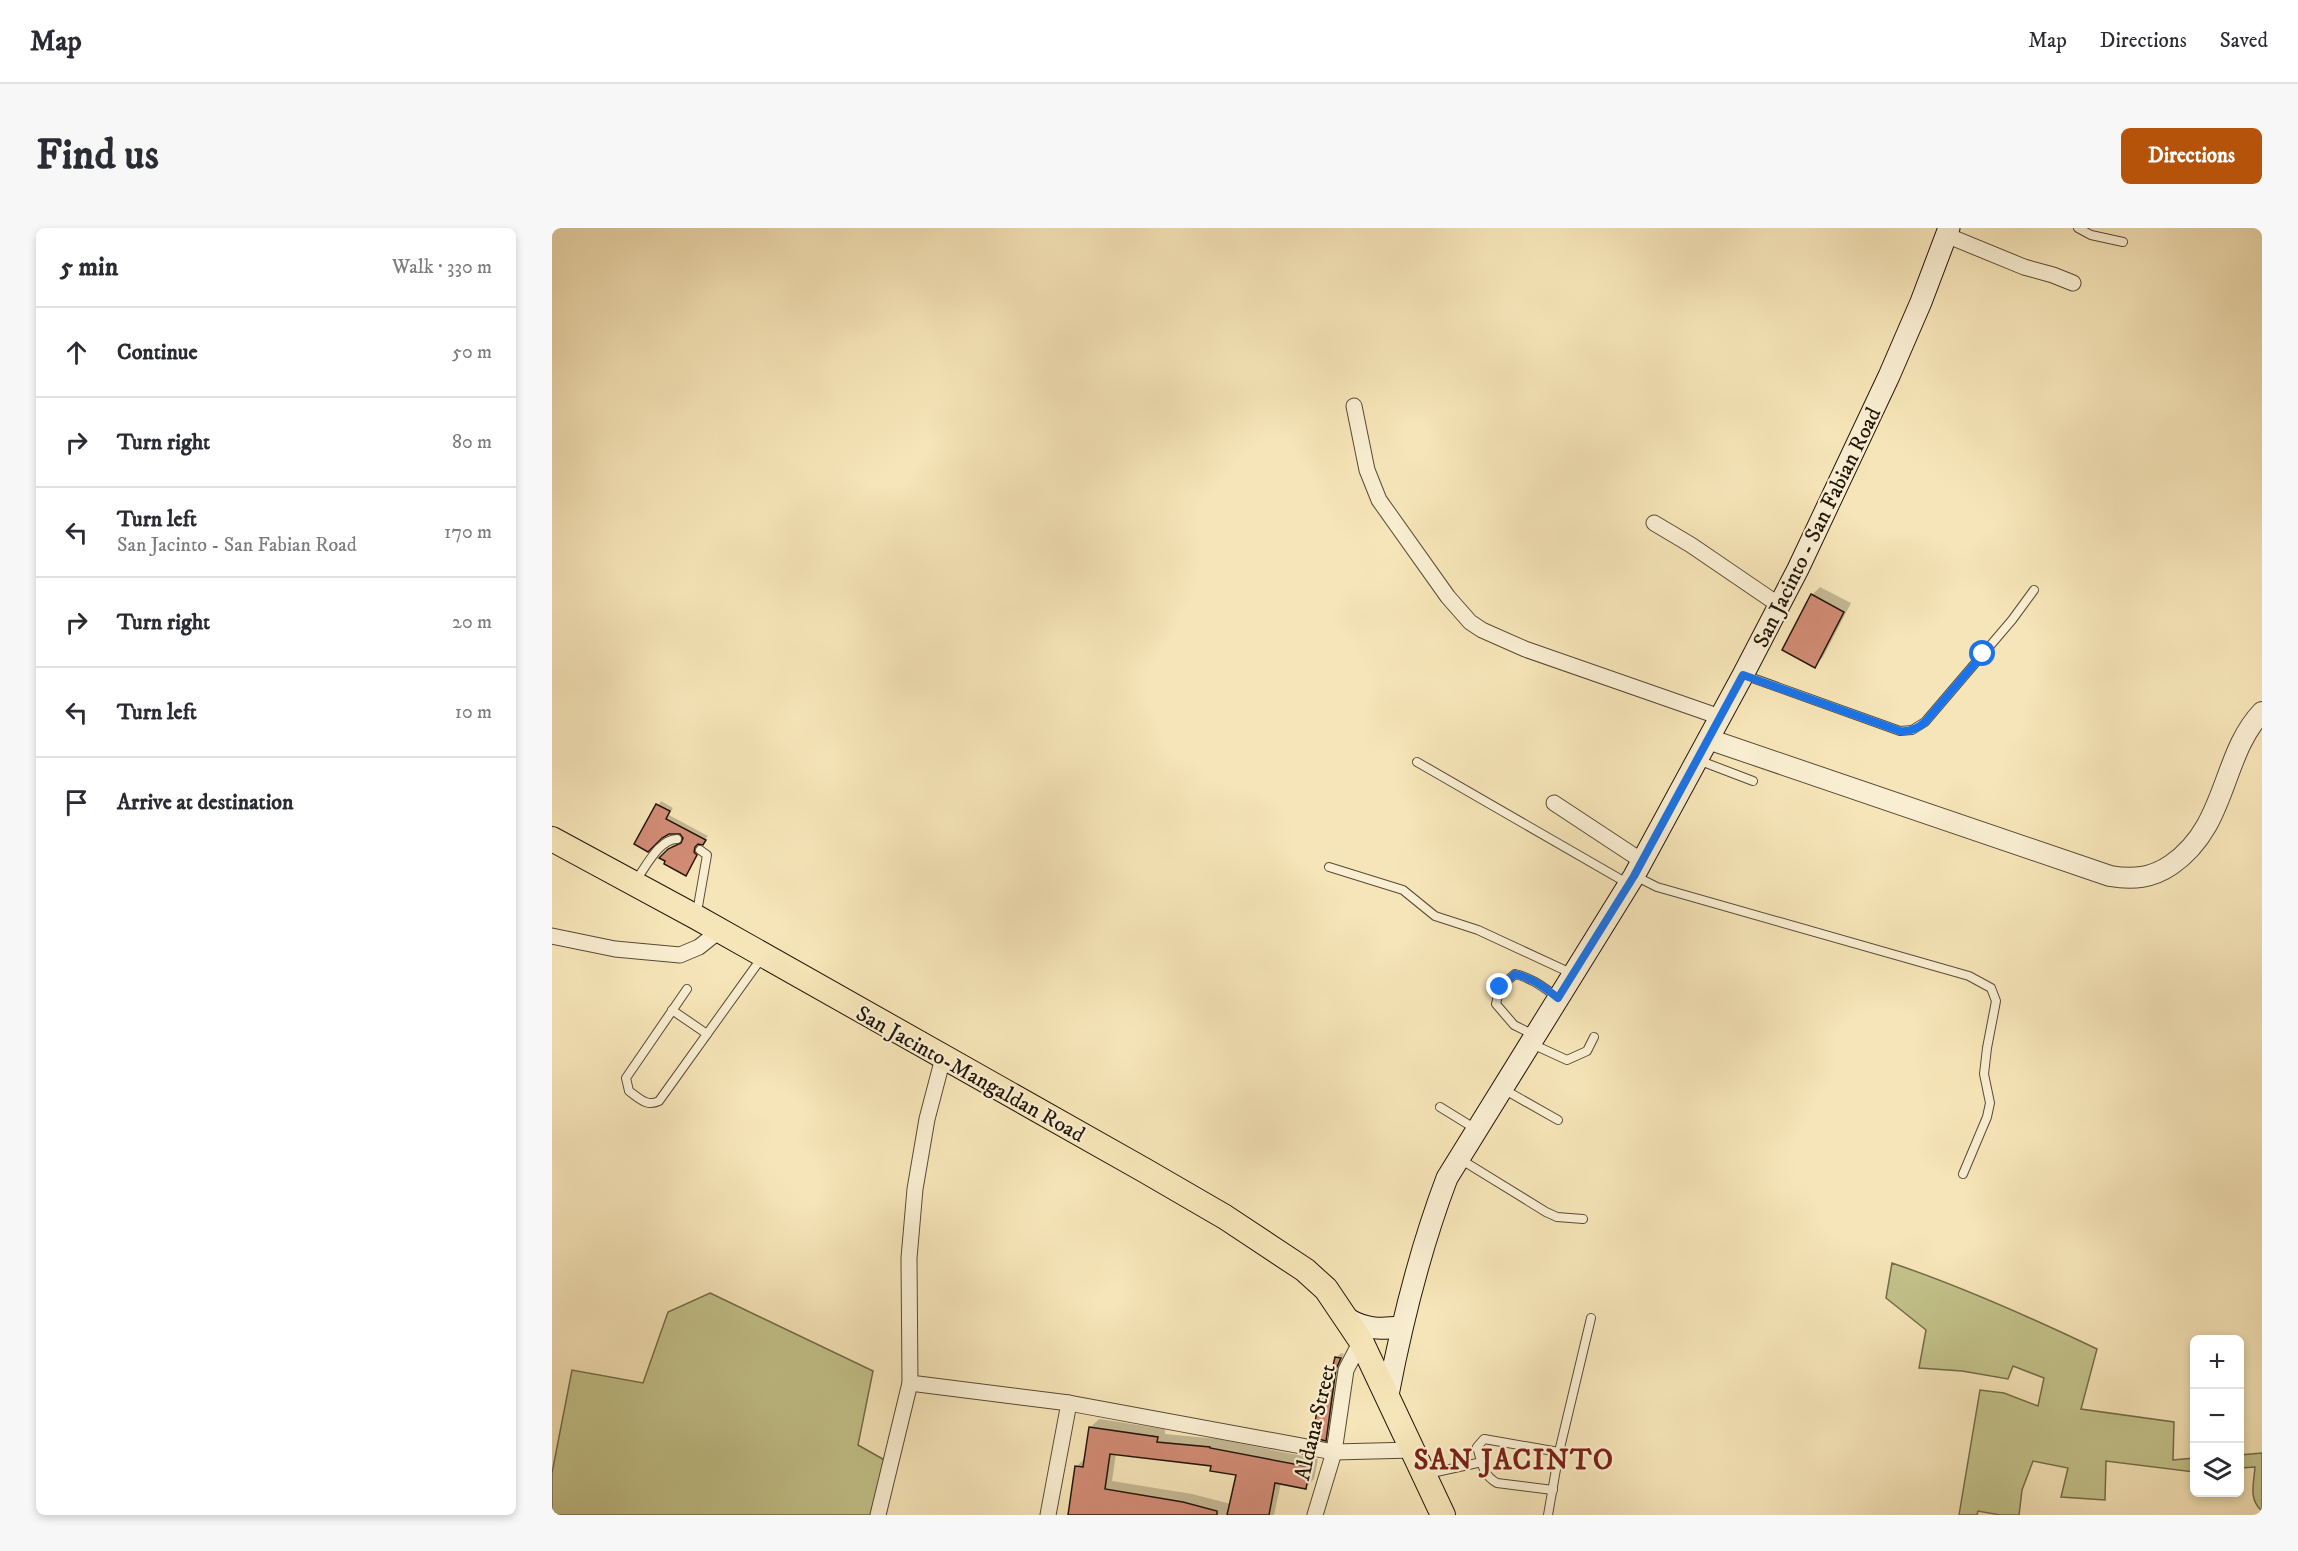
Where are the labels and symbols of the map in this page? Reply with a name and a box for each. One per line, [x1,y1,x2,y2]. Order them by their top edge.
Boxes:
street label: San Jacinto - San Fabian Road [1747,403,1887,652]
route start [1969,640,1995,666]
route end [1486,973,1512,999]
street label: San Jacinto-Mangaldan Road [851,1000,1090,1149]
street label: Aldana Street [1289,1362,1342,1483]
district label: SAN JACINTO [1414,1443,1614,1478]

